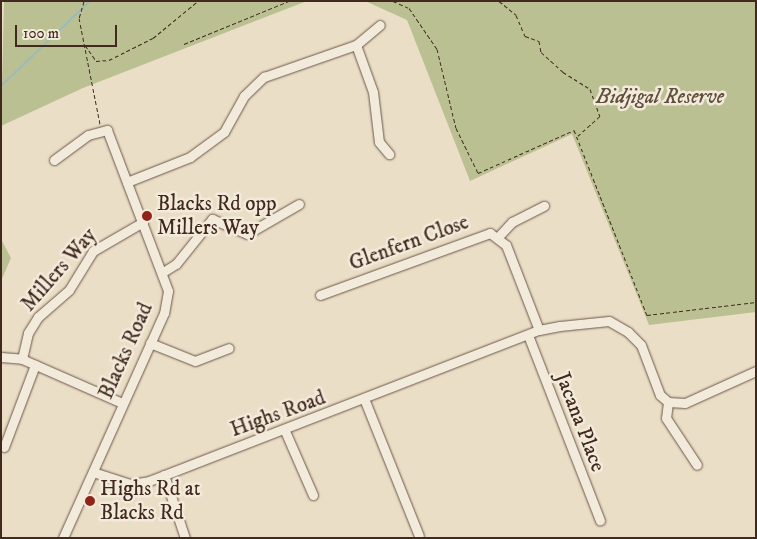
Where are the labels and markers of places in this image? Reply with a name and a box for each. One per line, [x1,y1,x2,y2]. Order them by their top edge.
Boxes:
place label: Blacks Rd opp Millers Way [157,191,277,241]
marker: Blacks Rd opp Millers Way [141,210,153,222]
place label: Highs Rd at Blacks Rd [100,476,200,526]
marker: Highs Rd at Blacks Rd [84,495,96,507]

